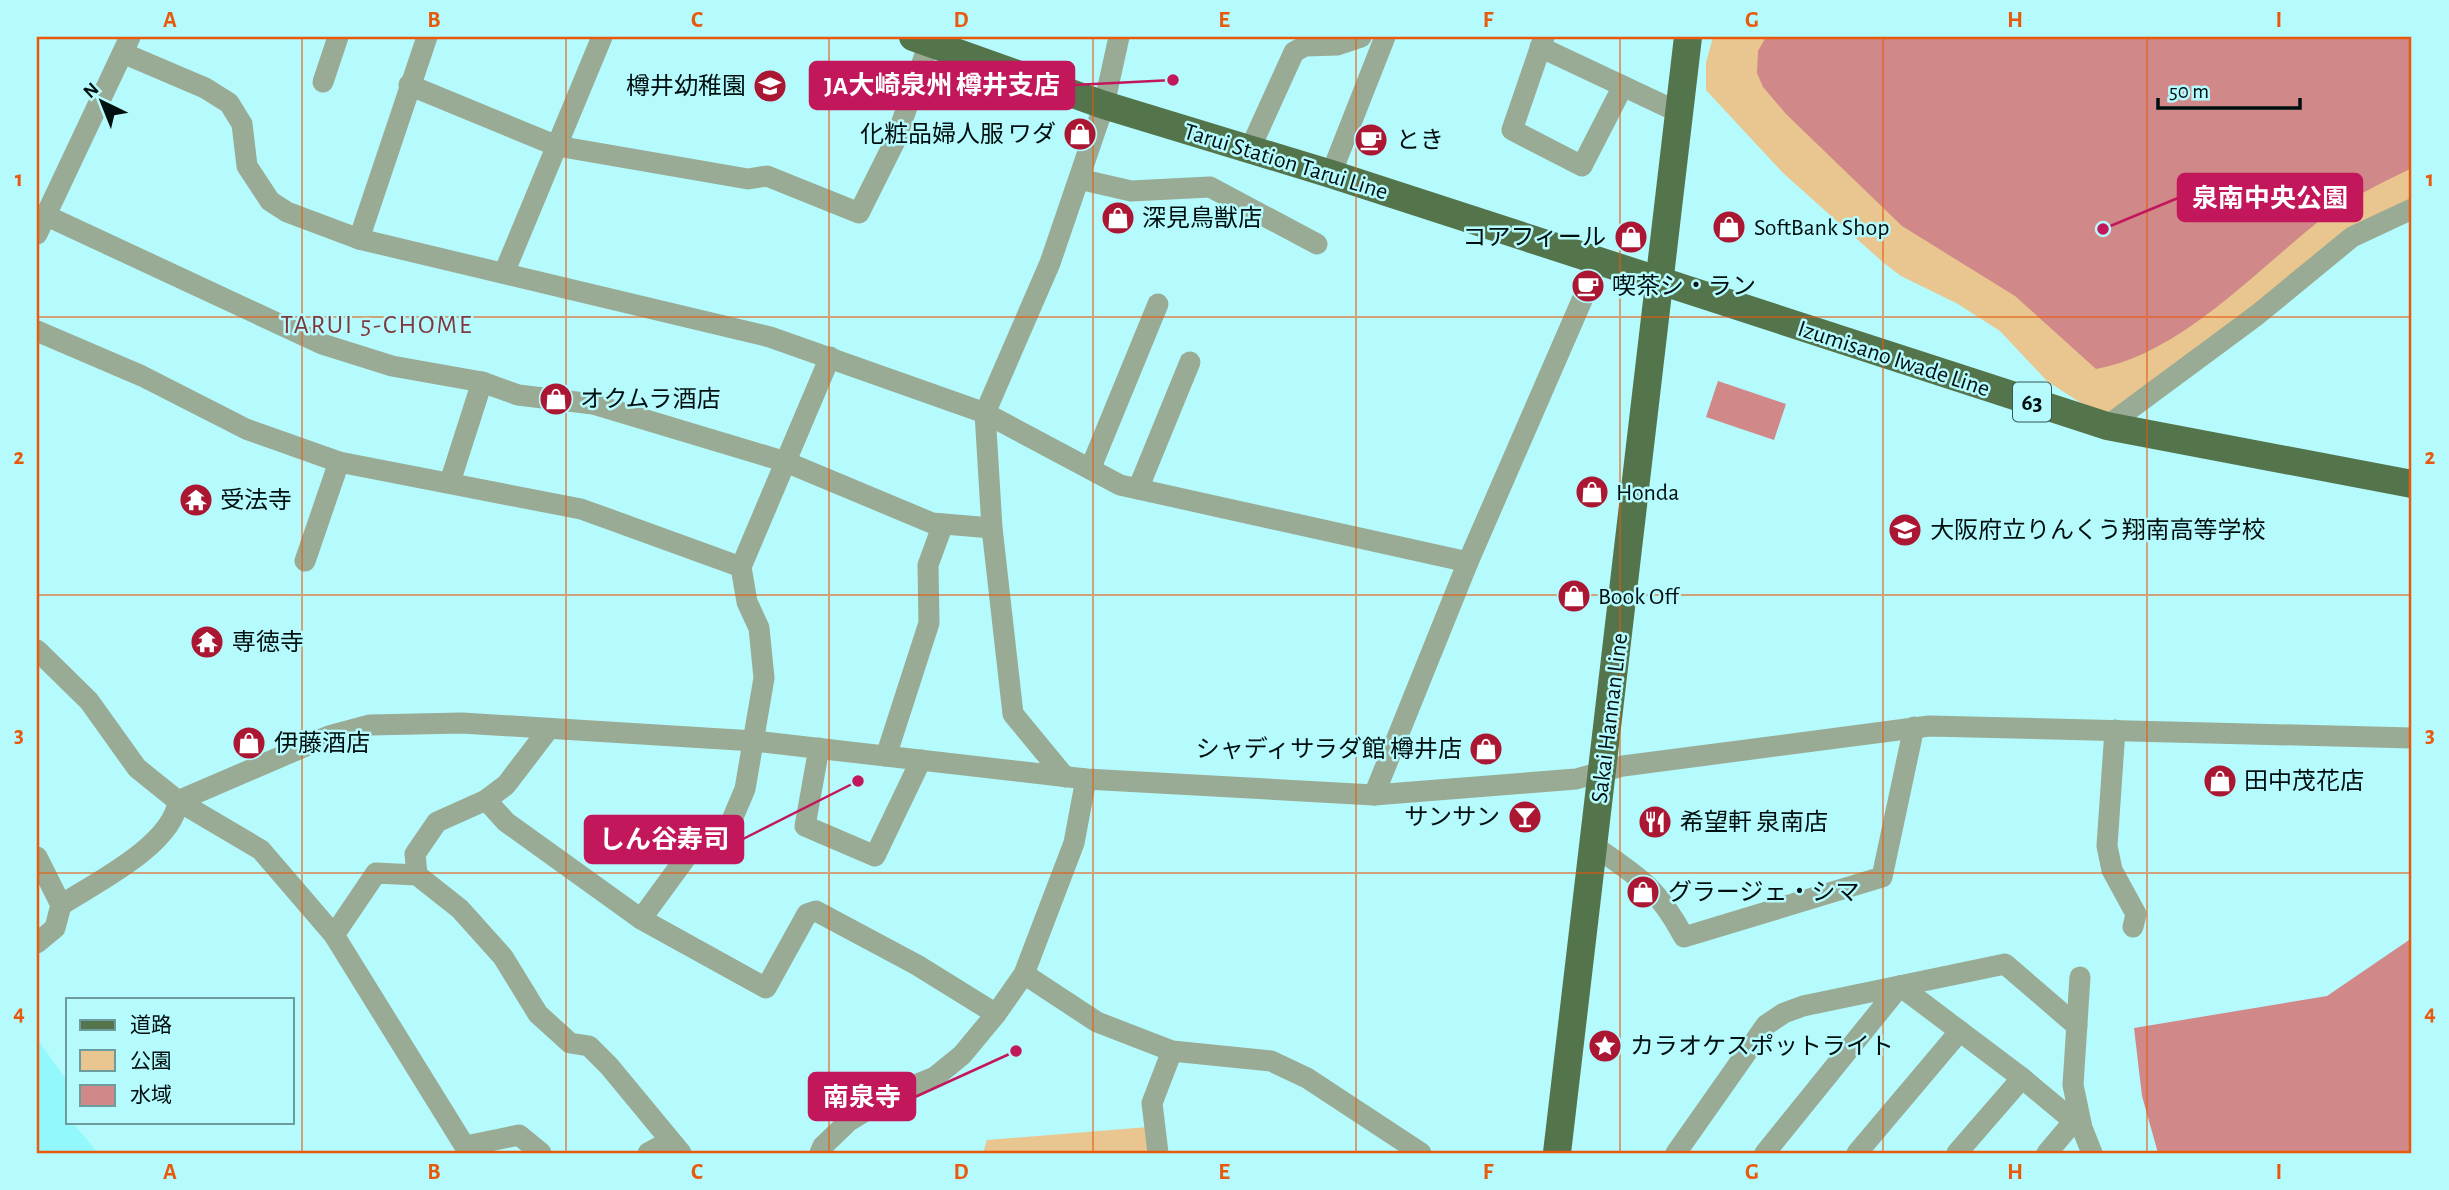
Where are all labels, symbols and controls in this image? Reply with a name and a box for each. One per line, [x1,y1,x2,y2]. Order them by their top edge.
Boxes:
text: A [163,9,177,32]
text: B [427,9,441,32]
text: C [691,9,703,32]
text: D [953,9,969,32]
text: E [1218,9,1230,32]
text: F [1483,9,1494,32]
text: G [1745,9,1759,32]
text: H [2007,9,2023,32]
text: I [2276,9,2282,32]
callout: JA大崎泉州 樽井支店 [810,62,1074,109]
north arrow [66,66,136,136]
scale bar [2158,66,2300,110]
school or university icon: 樽井幼稚園 [751,67,789,105]
text: JA大崎泉州 樽井支店 [824,71,1060,99]
place label: 樽井幼稚園 [626,73,746,99]
text: N [80,79,103,102]
text: 50 m [2169,81,2209,102]
shop icon: 化粧品婦人服 ワダ [1061,115,1099,153]
street label: Tarui Station Tarui Line [1181,119,1391,204]
place label: 化粧品婦人服 ワダ [860,121,1056,147]
cafe icon: とき [1352,121,1390,159]
place label: とき [1396,128,1444,153]
text: 1 [15,168,23,191]
text: 1 [2426,168,2434,191]
callout: 泉南中央公園 [2178,174,2362,221]
text: 泉南中央公園 [2192,184,2348,212]
shop icon: 深見鳥獣店 [1099,199,1137,237]
place label: 深見鳥獣店 [1142,205,1262,231]
shop icon: SoftBank Shop [1710,208,1748,246]
place label: SoftBank Shop [1754,216,1889,240]
shop icon: コアフィール [1612,218,1650,256]
place label: コアフィール [1462,226,1606,250]
cafe icon: 喫茶シ・ラン [1569,267,1607,305]
place label: 喫茶シ・ラン [1612,273,1756,299]
district label: TARUI 5-CHOME [280,312,474,338]
street label: Izumisano Iwade Line [1795,317,1993,401]
shop icon: オクムラ酒店 [537,380,575,418]
road number: 63 [2013,382,2051,422]
place label: オクムラ酒店 [580,386,720,412]
text: 2 [14,446,25,469]
text: 2 [2425,446,2436,469]
shop icon: Honda [1573,473,1611,511]
temple icon: 受法寺 [177,481,215,519]
place label: Honda [1616,481,1679,505]
place label: 受法寺 [220,487,292,513]
school or university icon: 大阪府立りんくう翔南高等学校 [1886,511,1924,549]
place label: 大阪府立りんくう翔南高等学校 [1930,517,2266,543]
shop icon: Book Off [1555,577,1593,615]
place label: Book Off [1598,585,1681,609]
temple icon: 専徳寺 [188,623,226,661]
place label: 専徳寺 [232,629,304,655]
street label: Sakai Hannan Line [1588,632,1632,804]
text: 3 [14,724,24,747]
shop icon: 伊藤酒店 [230,724,268,762]
text: 3 [2425,724,2435,747]
place label: 伊藤酒店 [274,730,370,756]
shop icon: シャディサラダ館 樽井店 [1467,730,1505,768]
place label: シャディサラダ館 樽井店 [1196,736,1462,762]
shop icon: 田中茂花店 [2201,762,2239,800]
place label: 田中茂花店 [2244,768,2364,794]
bar icon: サンサン [1506,798,1544,836]
restaurant icon: 希望軒 泉南店 [1636,803,1674,841]
place label: サンサン [1404,806,1500,830]
place label: 希望軒 泉南店 [1680,809,1828,835]
callout: しん谷寿司 [585,816,743,863]
text: しん谷寿司 [599,826,729,853]
shop icon: グラージェ・シマ [1624,873,1662,911]
place label: グラージェ・シマ [1668,879,1860,905]
legend [66,998,294,1124]
text: 4 [13,1002,25,1025]
text: 4 [2424,1002,2436,1025]
text: 道路 [130,1014,172,1036]
place icon: カラオケスポットライト [1586,1027,1624,1065]
place label: カラオケスポットライト [1630,1033,1894,1059]
text: 公園 [130,1051,172,1072]
callout: 南泉寺 [809,1073,915,1120]
text: 南泉寺 [823,1083,901,1111]
text: 水域 [130,1084,172,1106]
text: A [163,1161,177,1184]
text: B [427,1161,441,1184]
text: C [691,1161,703,1184]
text: D [953,1161,969,1184]
text: E [1218,1161,1230,1184]
text: F [1483,1161,1494,1184]
text: G [1745,1161,1759,1184]
text: H [2007,1161,2023,1184]
text: I [2276,1161,2282,1184]

